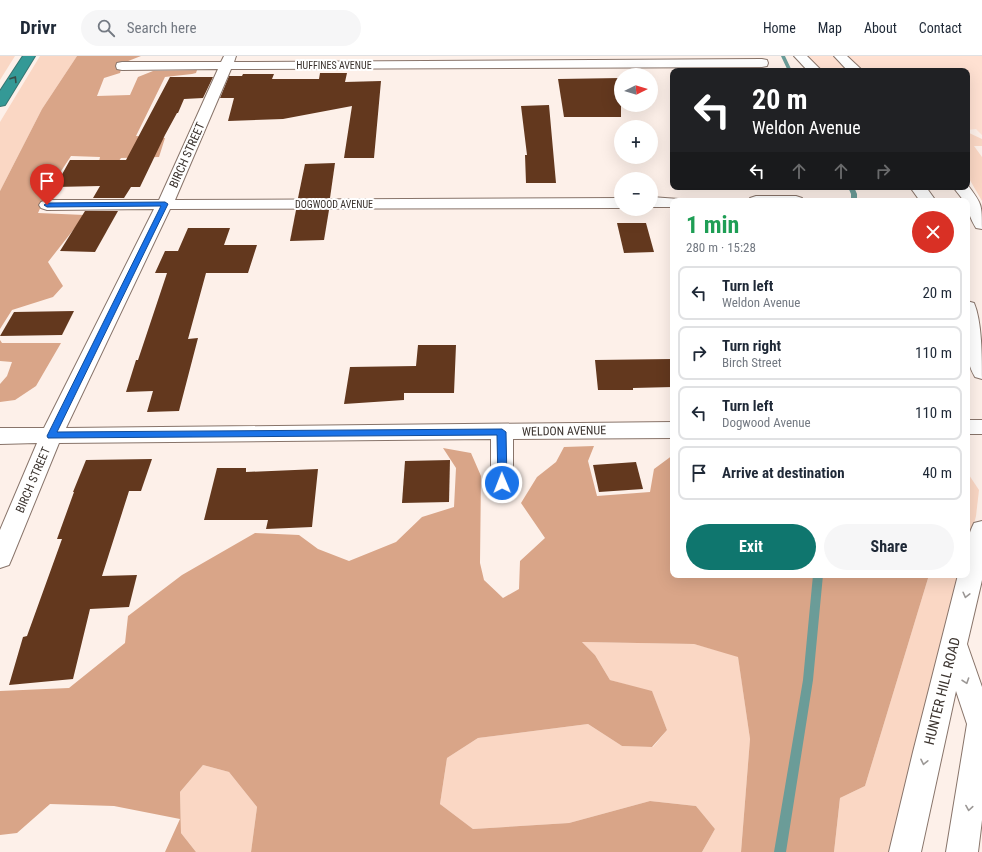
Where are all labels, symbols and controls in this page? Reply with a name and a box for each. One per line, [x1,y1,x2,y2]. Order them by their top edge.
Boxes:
search box [81,10,361,46]
text: Drivr [20,16,57,39]
icon: search [95,17,117,39]
text: Search here [127,19,196,37]
text: Home [763,20,796,36]
text: Map [818,20,842,36]
text: About [864,20,897,36]
text: Contact [919,20,962,36]
street label: HUFFINES AVENUE [296,60,372,71]
north arrow [614,68,658,112]
map controls [614,68,658,216]
one-way arrow [10,76,17,83]
text: 20 m [752,83,808,116]
icon: left [686,84,738,136]
text: Weldon Avenue [752,117,861,138]
street label: BIRCH STREET [166,120,208,190]
button: + [614,120,658,164]
icon: left [746,160,768,182]
icon: ahead [788,160,810,182]
icon: ahead [830,160,852,182]
icon: right [872,160,894,182]
pin [30,164,64,205]
icon: arrive [36,170,58,192]
button: − [614,172,658,216]
street label: DOGWOOD AVENUE [295,199,373,210]
text: 1 min [686,211,739,239]
button: close [912,211,954,253]
text: 280 m · 15:28 [686,240,756,255]
text: Turn left [722,277,773,295]
icon: left [688,282,710,304]
text: 20 m [922,284,952,302]
text: Weldon Avenue [722,295,800,310]
text: Turn right [722,337,781,355]
icon: right [688,342,710,364]
text: 110 m [915,344,952,362]
text: Birch Street [722,355,782,370]
text: Turn left [722,397,773,415]
icon: left [688,402,710,424]
text: 110 m [915,404,952,422]
text: Dogwood Avenue [722,415,811,430]
street label: WELDON AVENUE [522,423,606,439]
street label: BIRCH STREET [13,445,53,515]
position arrow [481,462,523,504]
icon: arrive [688,462,710,484]
text: Arrive at destination [722,464,845,482]
text: 40 m [922,464,952,482]
button: Exit [686,524,816,570]
button: Share [824,524,954,570]
one-way arrow [962,591,971,598]
street label: HUNTER HILL ROAD [921,636,963,746]
one-way arrow [962,678,970,685]
one-way arrow [921,759,929,765]
one-way arrow [965,805,974,811]

